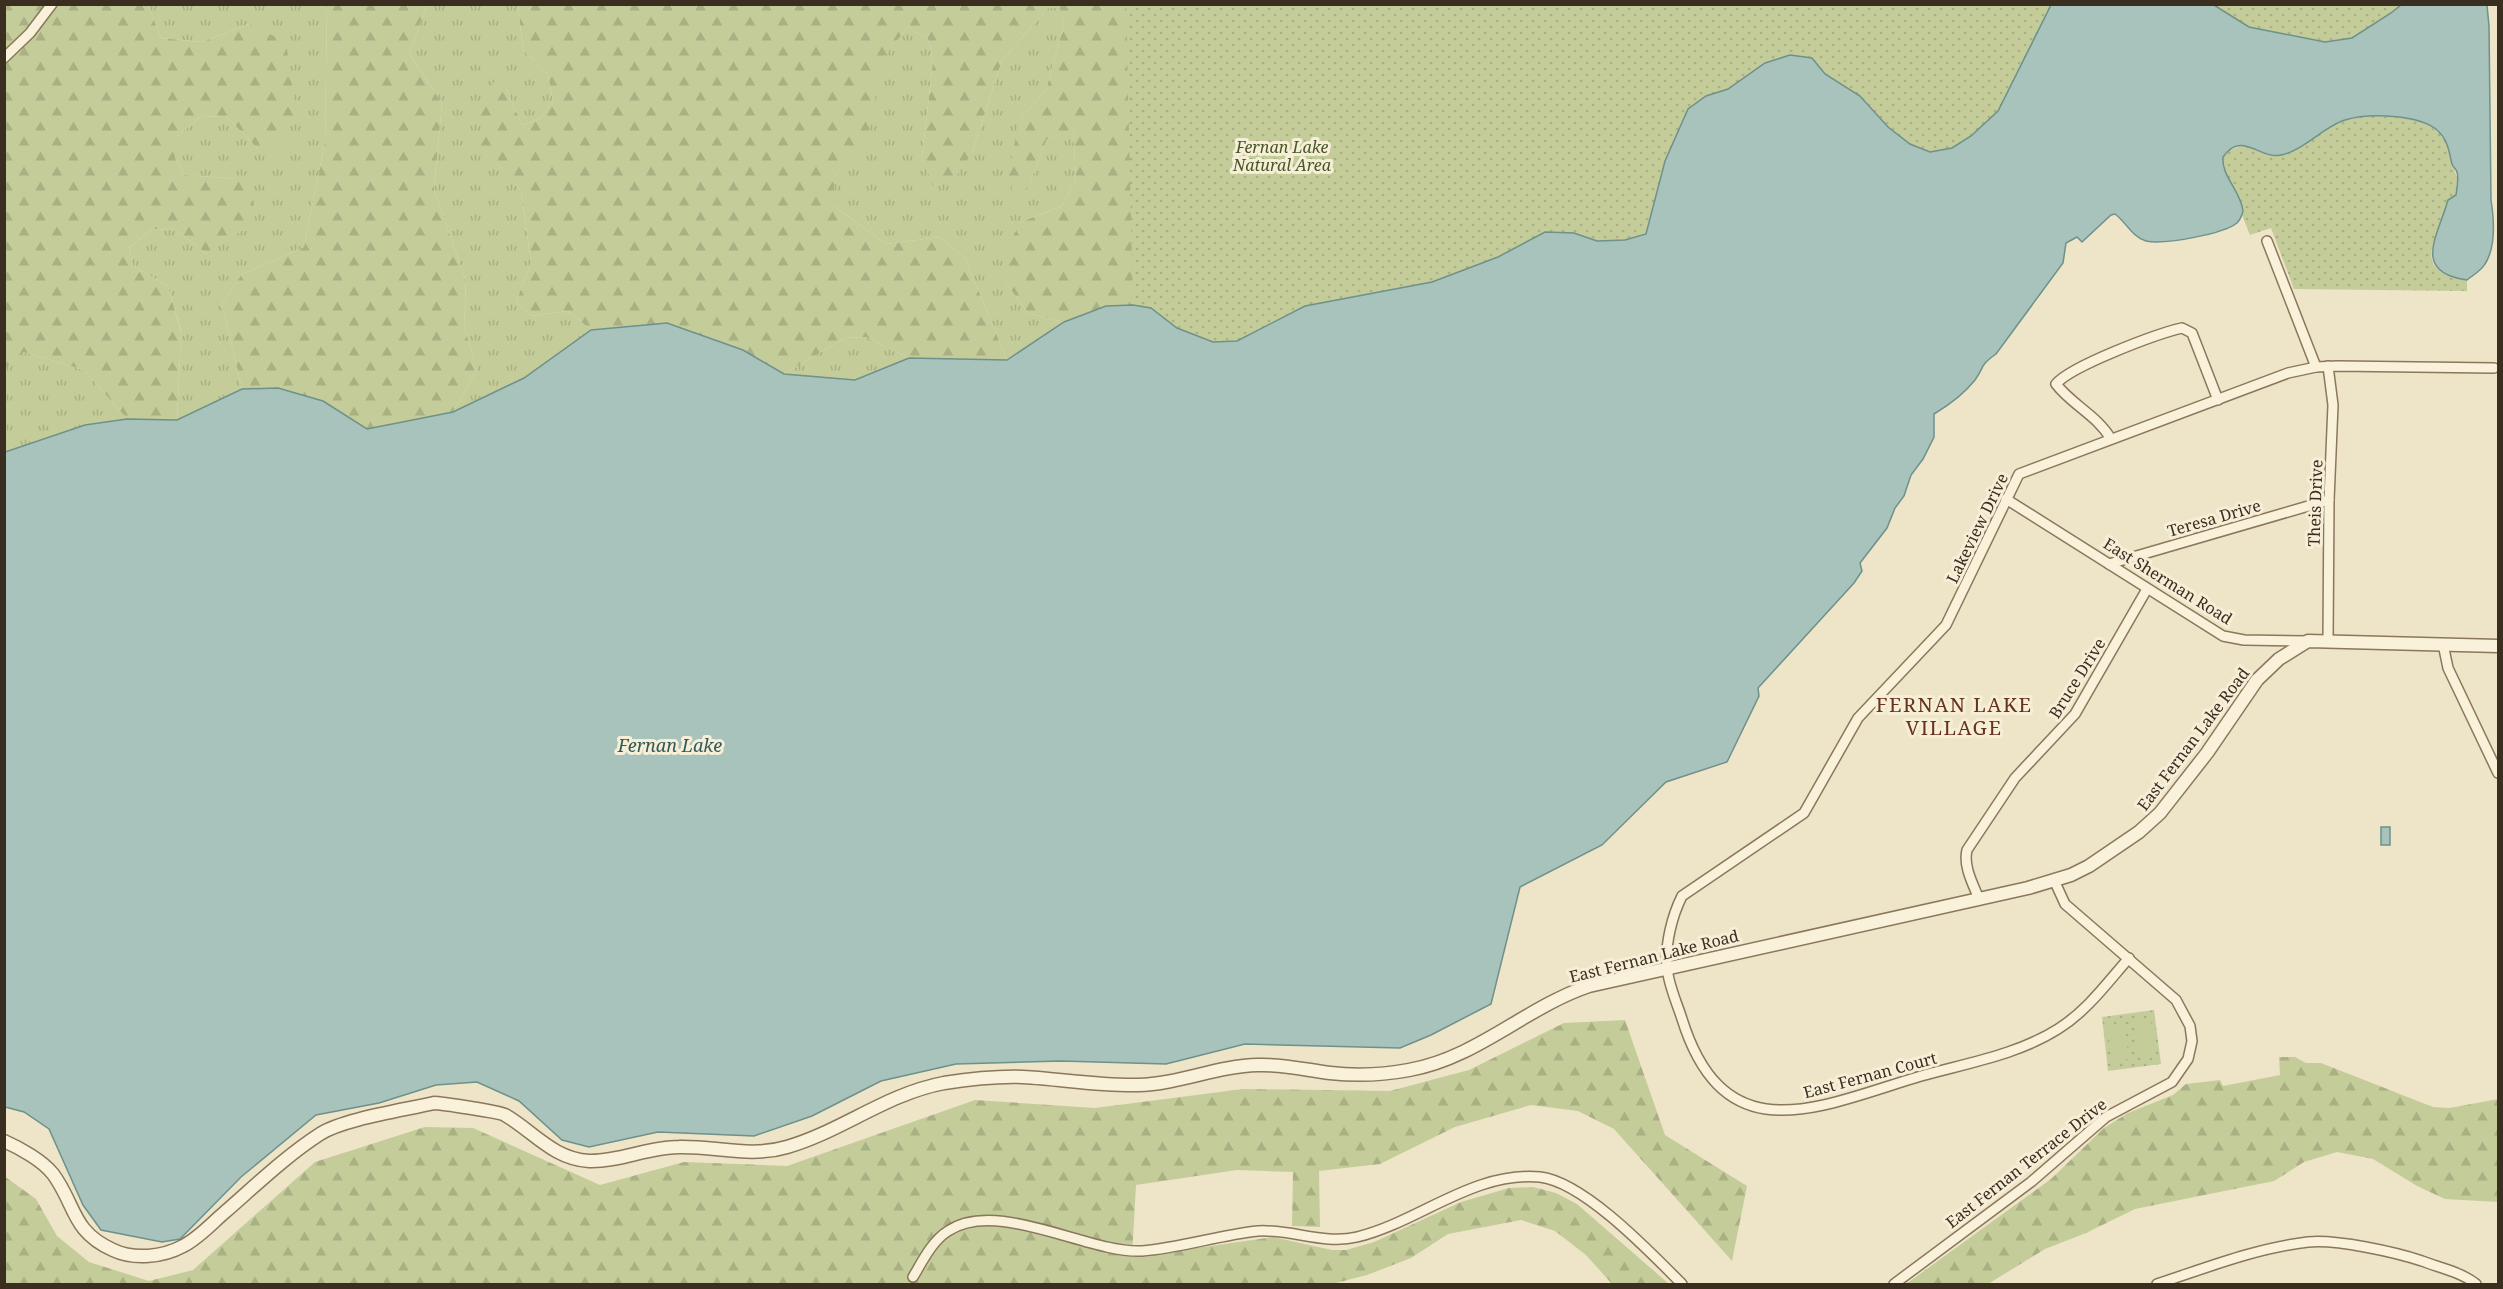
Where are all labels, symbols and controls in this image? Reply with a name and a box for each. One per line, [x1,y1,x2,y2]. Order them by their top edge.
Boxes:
park label: Fernan Lake Natural Area [1232,136,1332,176]
street label: Theis Drive [2302,459,2328,547]
street label: Lakeview Drive [1941,469,2013,587]
street label: Teresa Drive [2165,494,2263,542]
street label: East Sherman Road [2099,532,2237,630]
street label: Bruce Drive [2044,634,2110,722]
street label: East Fernan Lake Road [2132,663,2254,815]
district label: FERNAN LAKE VILLAGE [1876,691,2032,741]
water label: Fernan Lake [617,733,722,757]
street label: East Fernan Lake Road [1567,924,1741,988]
street label: East Fernan Court [1801,1047,1939,1103]
street label: East Fernan Terrace Drive [1941,1093,2111,1233]

